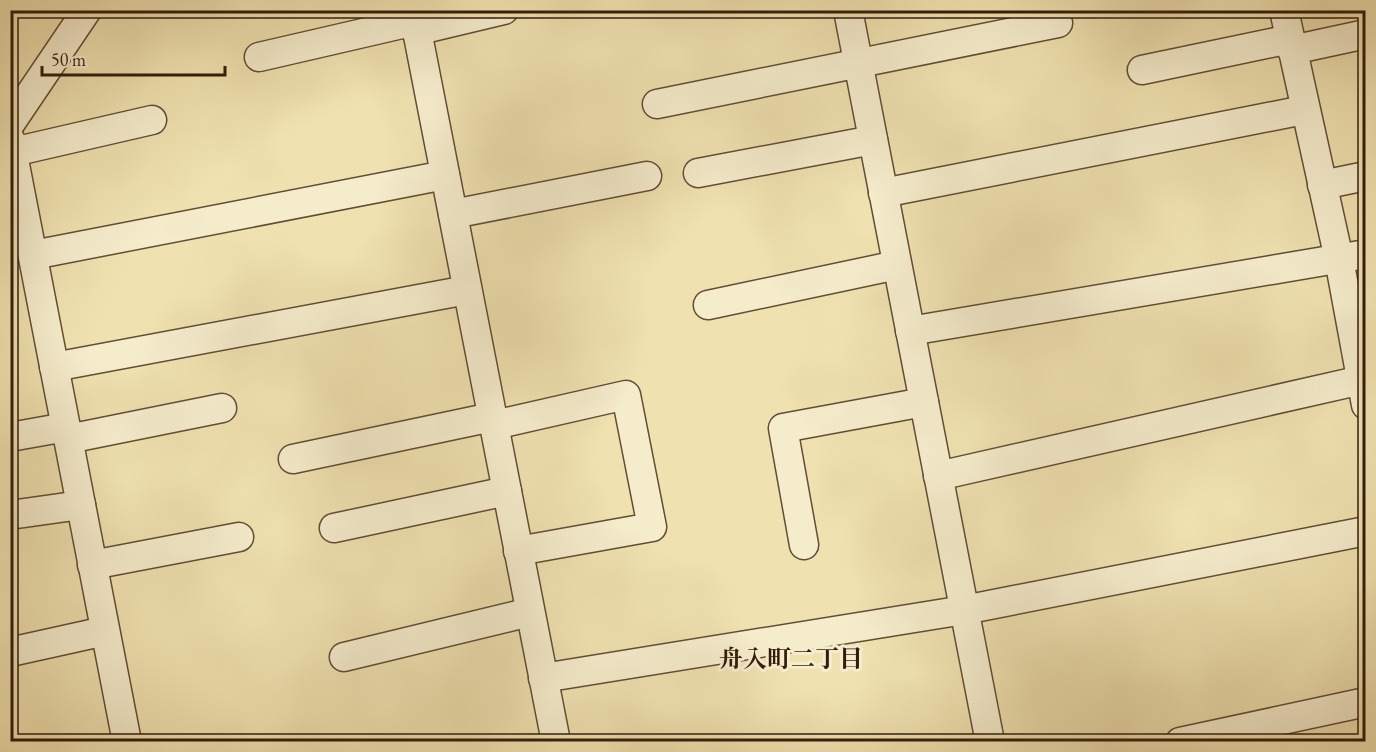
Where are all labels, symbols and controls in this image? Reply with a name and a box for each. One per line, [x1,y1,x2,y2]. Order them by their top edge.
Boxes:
scale bar [42,39,225,77]
text: 50 m [51,48,86,71]
district label: 舟入町二丁目 [719,643,863,674]

